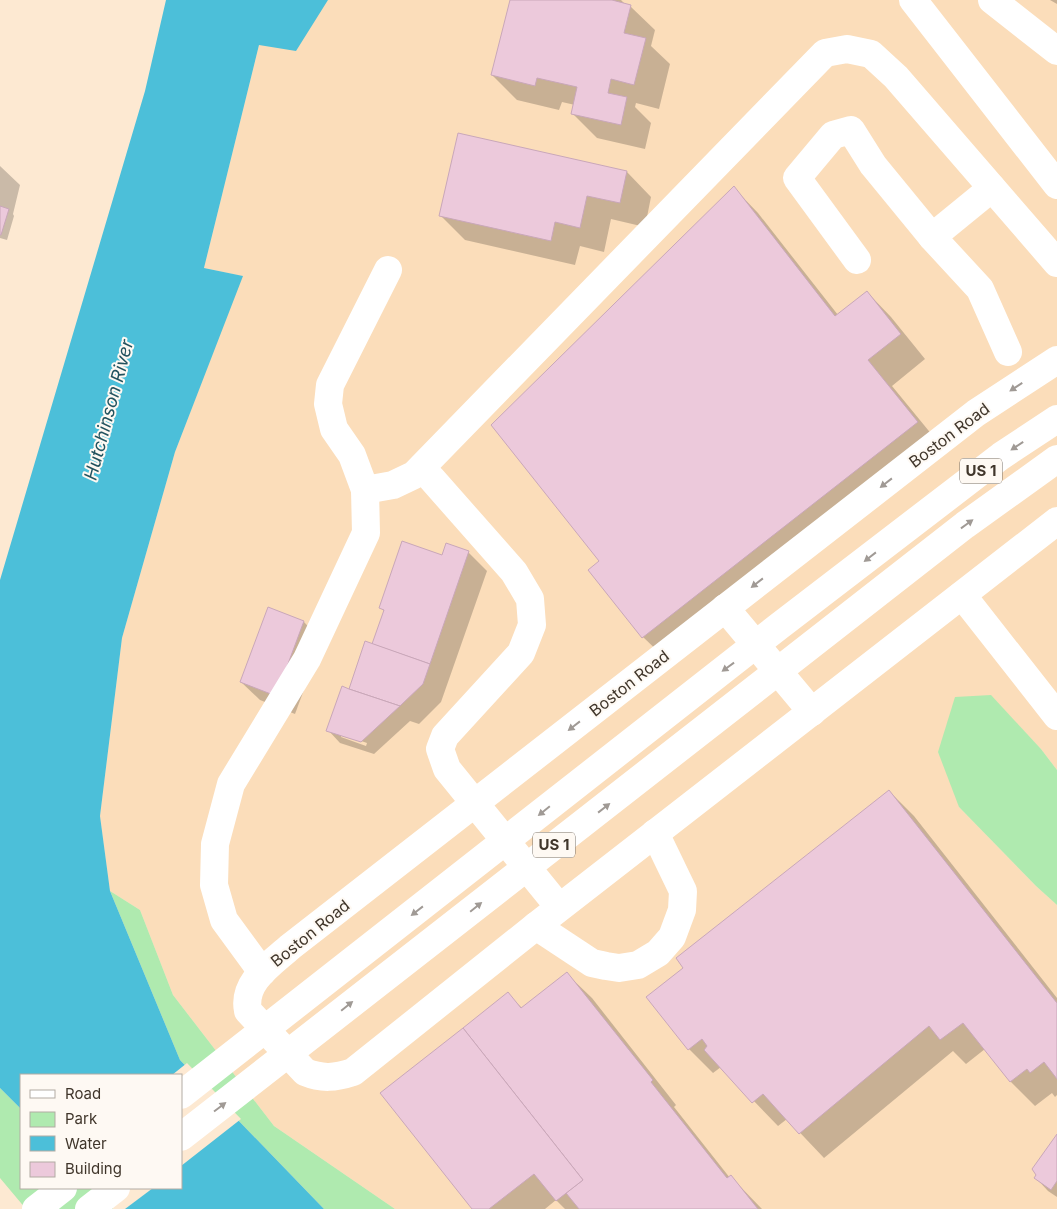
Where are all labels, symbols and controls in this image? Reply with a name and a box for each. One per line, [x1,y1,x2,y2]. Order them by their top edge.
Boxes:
water label: Hutchinson River [80,336,138,482]
one-way arrow [1009,382,1023,392]
street label: Boston Road [905,398,993,472]
one-way arrow [1010,441,1023,451]
road number: US 1 [960,458,1002,484]
one-way arrow [879,478,892,489]
one-way arrow [960,519,974,529]
one-way arrow [863,551,876,562]
one-way arrow [751,578,764,589]
street label: Boston Road [585,646,673,720]
one-way arrow [721,662,734,672]
one-way arrow [568,721,581,732]
one-way arrow [597,802,610,813]
one-way arrow [538,805,551,816]
road number: US 1 [533,832,575,858]
street label: Boston Road [267,895,353,971]
one-way arrow [470,902,482,913]
one-way arrow [411,906,424,917]
one-way arrow [341,1001,354,1012]
legend [20,1074,182,1189]
text: Road [65,1084,101,1103]
one-way arrow [213,1102,226,1113]
text: Park [65,1109,98,1128]
text: Water [65,1134,107,1153]
text: Building [65,1159,122,1178]

